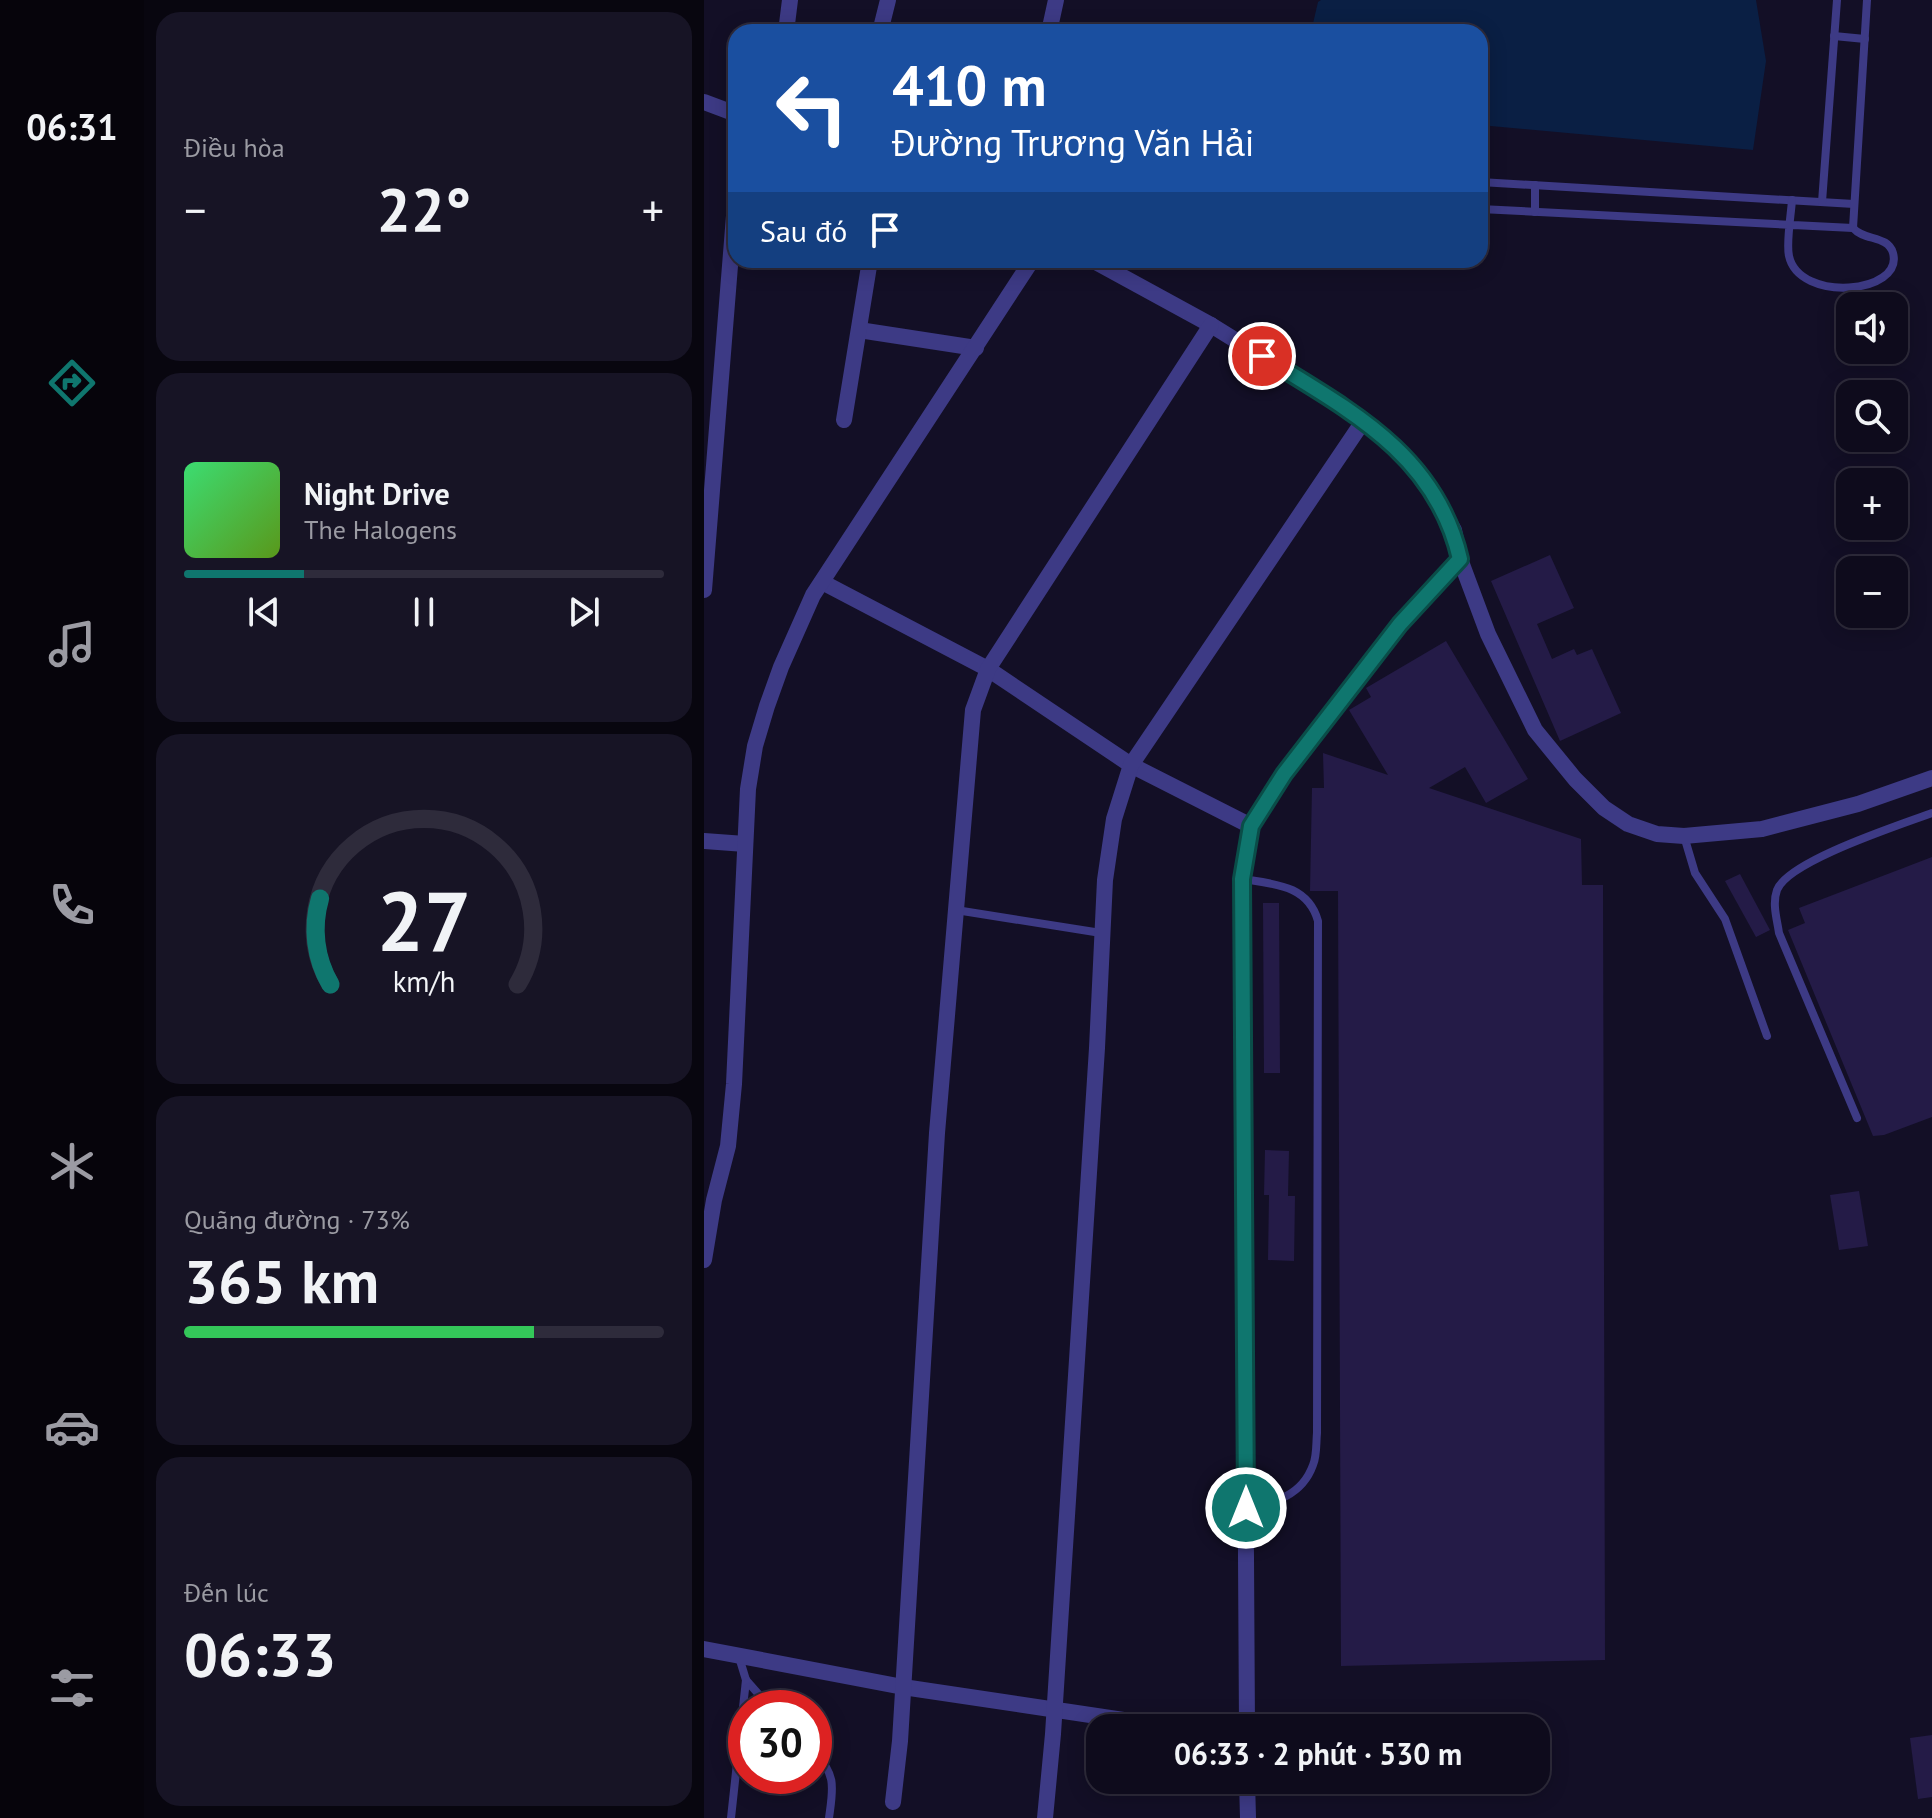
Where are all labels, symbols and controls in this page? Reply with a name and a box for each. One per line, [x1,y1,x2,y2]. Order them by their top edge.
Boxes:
text: 410 m [892,49,1047,121]
icon: left [760,56,864,160]
text: 06:31 [26,103,118,150]
text: Đường Trương Văn Hải [892,119,1254,166]
text: Điều hòa [184,131,285,164]
text: 22° [377,170,471,248]
text: − [184,181,206,238]
text: + [642,181,664,238]
icon: arrive [863,208,907,252]
text: Sau đó [760,211,847,250]
map controls [1836,292,1908,628]
button: sound [1836,292,1908,364]
pin [1228,322,1296,390]
icon: arrive [1240,334,1284,378]
icon: directions [44,355,100,411]
button: search [1836,380,1908,452]
button: + [1836,468,1908,540]
text: Night Drive [304,474,450,513]
text: The Halogens [304,513,457,546]
button: − [1836,556,1908,628]
icon: previous [242,590,286,634]
icon: pause [402,590,446,634]
icon: next [562,590,606,634]
icon: music [44,616,100,672]
text: 27 [377,866,471,974]
icon: phone [44,877,100,933]
text: km/h [393,963,455,1000]
icon: climate [44,1138,100,1194]
text: Quãng đường · 73% [184,1203,410,1236]
text: 365 km [184,1242,379,1320]
icon: car [44,1399,100,1455]
position arrow [1204,1466,1288,1550]
text: Đến lúc [184,1576,269,1609]
text: 06:33 [184,1615,336,1693]
icon: filters [44,1660,100,1716]
speed limit sign: 30 [728,1690,832,1794]
text: 06:33 · 2 phút · 530 m [1174,1734,1462,1773]

